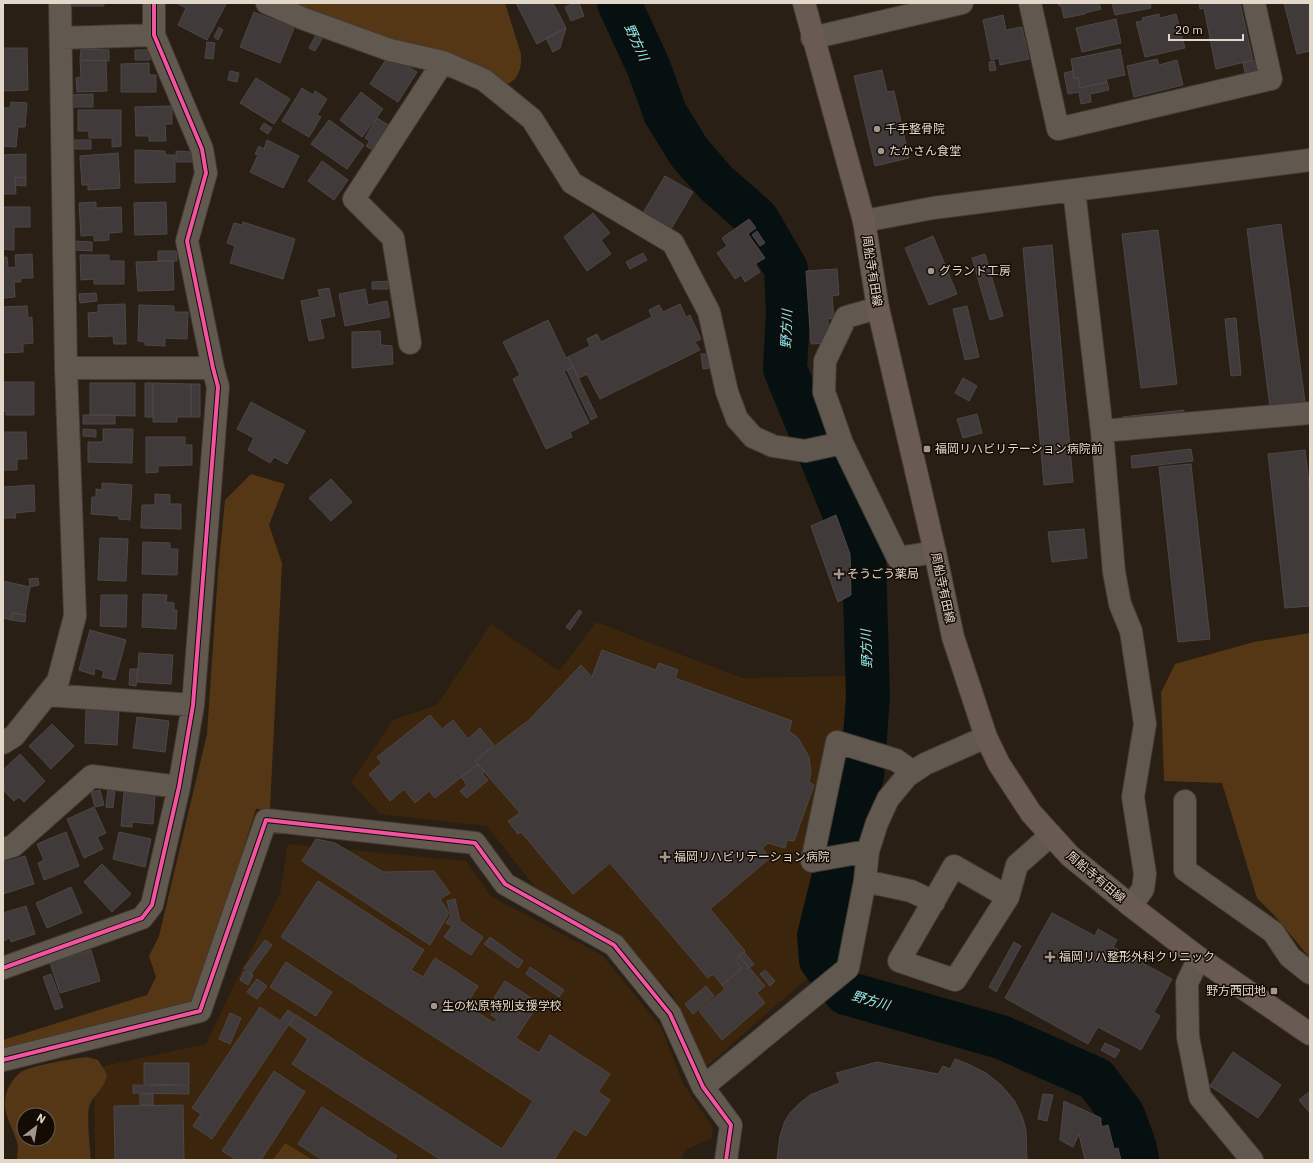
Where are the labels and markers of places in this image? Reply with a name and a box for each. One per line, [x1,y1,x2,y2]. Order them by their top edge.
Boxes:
place label: 千手整骨院 [885,121,945,136]
marker: 千手整骨院 [872,124,882,134]
place label: たかさん食堂 [889,143,961,158]
marker: たかさん食堂 [876,146,886,156]
place label: グランド工房 [939,263,1011,278]
marker: グランド工房 [926,266,936,276]
place label: 福岡リハビリテーション病院前 [935,441,1103,456]
marker: 福岡リハビリテーション病院前 [922,444,932,454]
place label: そうごう薬局 [847,566,919,581]
marker: そうごう薬局 [834,569,844,579]
place label: 福岡リハビリテーション病院 [674,849,830,864]
marker: 福岡リハビリテーション病院 [659,851,671,863]
place label: 福岡リハ整形外科クリニック [1059,949,1215,964]
marker: 福岡リハ整形外科クリニック [1044,951,1056,963]
place label: 野方西団地 [1206,983,1266,998]
marker: 野方西団地 [1269,986,1279,996]
place label: 生の松原特別支援学校 [442,998,562,1013]
marker: 生の松原特別支援学校 [429,1001,439,1011]

